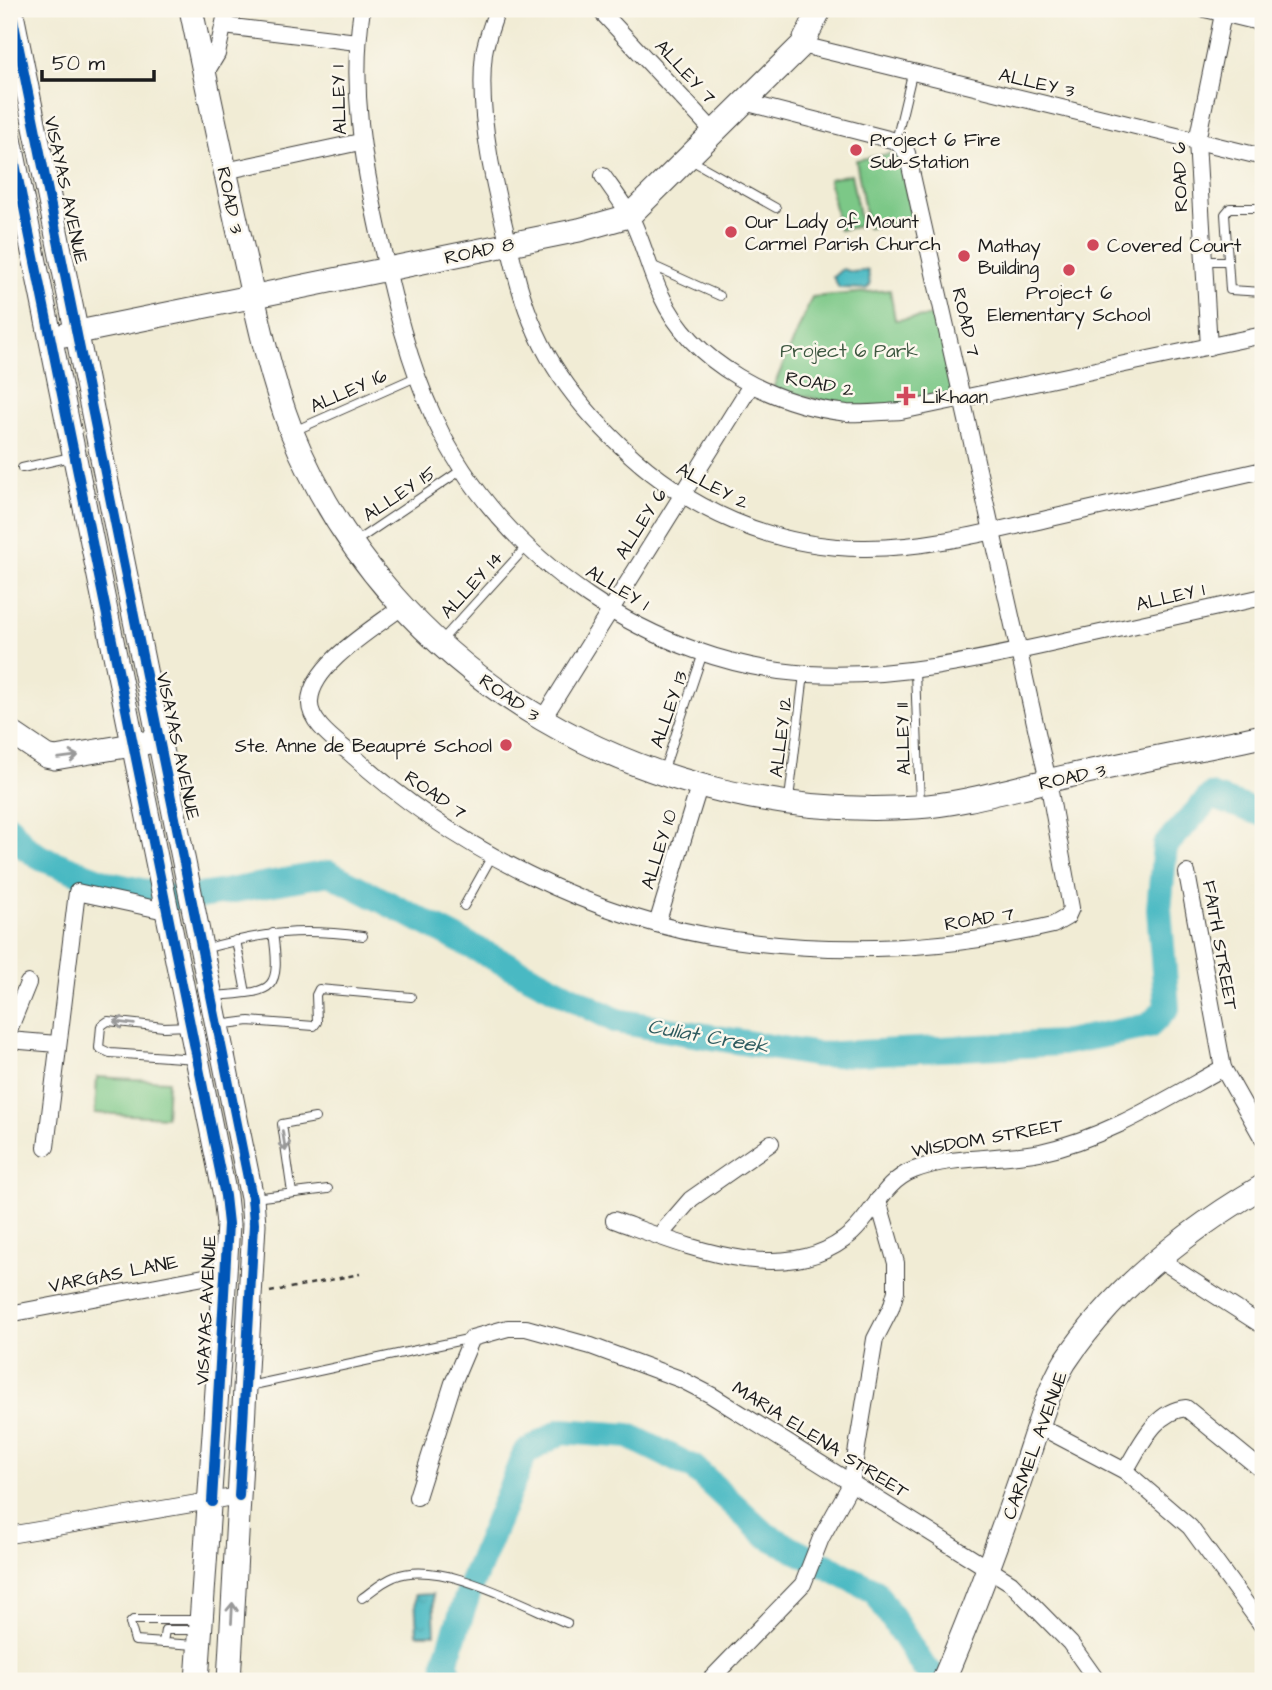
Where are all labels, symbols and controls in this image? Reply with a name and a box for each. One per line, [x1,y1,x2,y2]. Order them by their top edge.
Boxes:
street label: ALLEY 7 [648,34,722,110]
scale bar [42,38,154,82]
text: 50 m [52,49,106,78]
street label: ALLEY 3 [996,62,1078,105]
street label: ALLEY 1 [325,64,354,135]
street label: VISAYAS AVENUE [37,114,94,267]
place label: Project 6 Fire Sub-Station [870,127,1001,176]
street label: ROAD 6 [1166,141,1195,213]
marker: Project 6 Fire Sub-Station [848,142,864,158]
street label: ROAD 3 [209,164,250,237]
place label: Our Lady of Mount Carmel Parish Church [745,209,941,258]
marker: Our Lady of Mount Carmel Parish Church [723,224,739,240]
street label: ROAD 8 [442,231,517,272]
place label: Mathay Building [978,233,1041,283]
place label: Covered Court [1107,233,1242,260]
marker: Covered Court [1085,237,1101,253]
marker: Mathay Building [956,248,972,264]
marker: Project 6 Elementary School [1061,262,1077,278]
place label: Project 6 Elementary School [988,280,1150,330]
street label: ROAD 7 [945,285,987,360]
park label: Project 6 Park [780,338,918,365]
street label: ALLEY 16 [306,362,392,420]
street label: ROAD 2 [783,365,856,404]
place label: Likhaan [922,384,988,411]
marker: Likhaan [896,386,916,406]
street label: ALLEY 2 [671,456,753,517]
street label: ALLEY 15 [358,459,442,529]
street label: ALLEY 6 [609,483,674,565]
street label: ALLEY 14 [434,545,510,625]
street label: ALLEY 1 [580,559,655,618]
street label: ALLEY 1 [1133,576,1208,618]
street label: ALLEY 13 [644,667,695,752]
street label: ROAD 3 [474,668,545,729]
street label: VISAYAS AVENUE [149,670,206,823]
street label: ALLEY 12 [763,695,800,779]
street label: ALLEY 11 [889,702,918,776]
place label: Ste. Anne de Beaupré School [235,733,492,760]
marker: Ste. Anne de Beaupré School [498,737,514,753]
one-way arrow [56,750,79,763]
street label: ROAD 3 [1036,757,1109,798]
street label: ROAD 7 [399,764,472,827]
street label: ALLEY 10 [635,806,684,893]
street label: FAITH STREET [1195,878,1244,1012]
street label: ROAD 7 [943,901,1016,938]
water label: Culiat Creek [645,1012,771,1062]
one-way arrow [113,1016,136,1029]
street label: WISDOM STREET [909,1112,1065,1165]
one-way arrow [278,1129,291,1152]
street label: VISAYAS AVENUE [189,1234,224,1386]
street label: VARGAS LANE [46,1249,180,1300]
street label: CARMEL AVENUE [996,1368,1075,1523]
street label: MARIA ELENA STREET [727,1375,914,1506]
one-way arrow [226,1602,239,1625]

